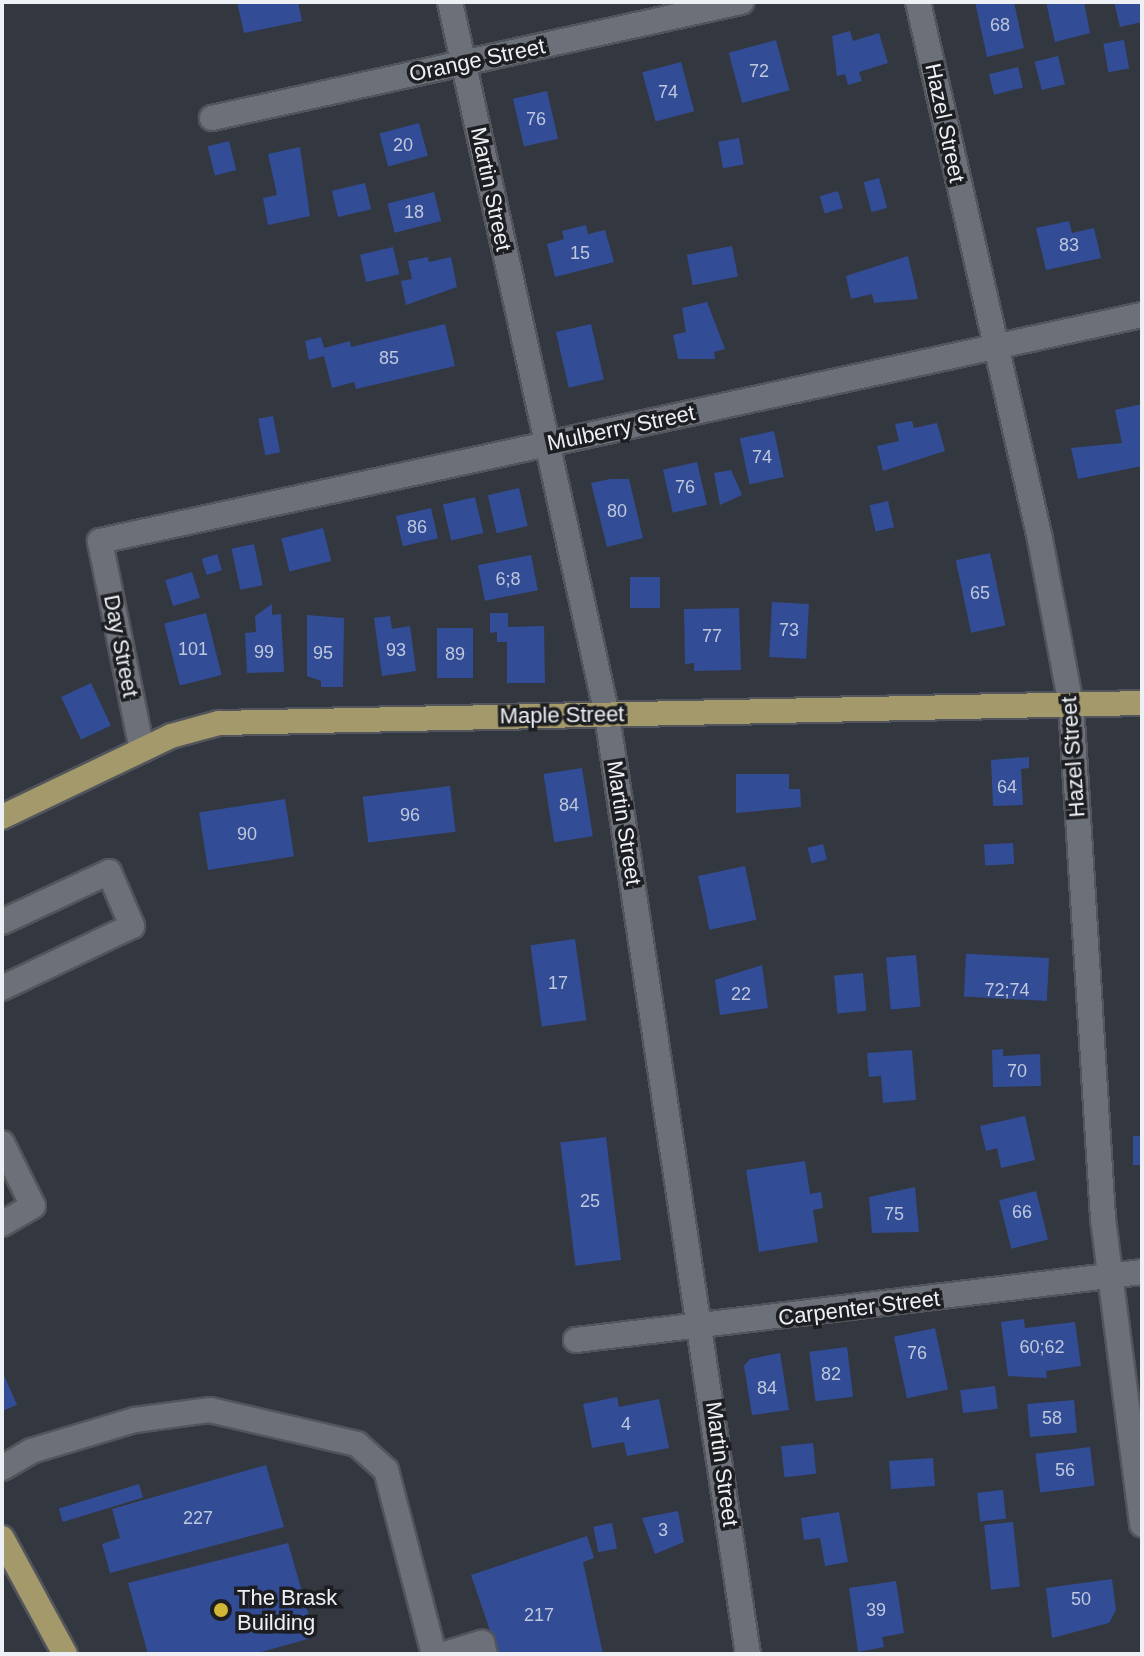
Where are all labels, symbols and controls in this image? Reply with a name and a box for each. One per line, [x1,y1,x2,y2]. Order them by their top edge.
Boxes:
house number: 68 [990,14,1010,36]
street label: Orange Street [407,33,547,87]
house number: 72 [749,60,769,82]
street label: Hazel Street [920,61,970,185]
house number: 74 [658,81,678,103]
house number: 76 [526,108,546,130]
street label: Martin Street [465,125,517,253]
house number: 20 [393,134,413,156]
house number: 18 [404,201,424,223]
house number: 83 [1059,234,1079,256]
house number: 15 [570,242,590,264]
house number: 85 [379,347,399,369]
street label: Mulberry Street [545,399,697,457]
house number: 74 [752,446,772,468]
house number: 76 [675,476,695,498]
house number: 80 [607,500,627,522]
house number: 86 [407,516,427,538]
house number: 6;8 [495,568,521,590]
house number: 65 [970,582,990,604]
street label: Day Street [98,592,144,700]
house number: 73 [779,619,799,641]
house number: 77 [702,625,722,647]
house number: 101 [178,638,208,660]
house number: 93 [386,639,406,661]
house number: 99 [254,641,274,663]
house number: 95 [313,642,333,664]
house number: 89 [445,643,465,665]
street label: Hazel Street [1056,696,1090,818]
street label: Maple Street [499,701,625,729]
street label: Martin Street [601,759,647,887]
house number: 64 [997,776,1017,798]
house number: 84 [559,794,579,816]
house number: 96 [400,804,420,826]
house number: 90 [237,823,257,845]
house number: 17 [548,972,568,994]
house number: 72;74 [984,979,1030,1001]
house number: 22 [731,983,751,1005]
house number: 70 [1007,1060,1027,1082]
house number: 25 [580,1190,600,1212]
house number: 66 [1012,1201,1032,1223]
house number: 75 [884,1203,904,1225]
street label: Carpenter Street [777,1285,941,1331]
house number: 60;62 [1019,1336,1065,1358]
house number: 76 [907,1342,927,1364]
house number: 82 [821,1363,841,1385]
house number: 84 [757,1377,777,1399]
street label: Martin Street [700,1400,744,1528]
house number: 58 [1042,1407,1062,1429]
house number: 4 [621,1413,631,1435]
house number: 56 [1055,1459,1075,1481]
house number: 227 [183,1507,213,1529]
house number: 3 [658,1519,668,1541]
place label: The Brask Building [237,1584,337,1636]
house number: 50 [1071,1588,1091,1610]
house number: 39 [866,1599,886,1621]
marker: The Brask Building [212,1601,230,1619]
house number: 217 [524,1604,554,1626]

